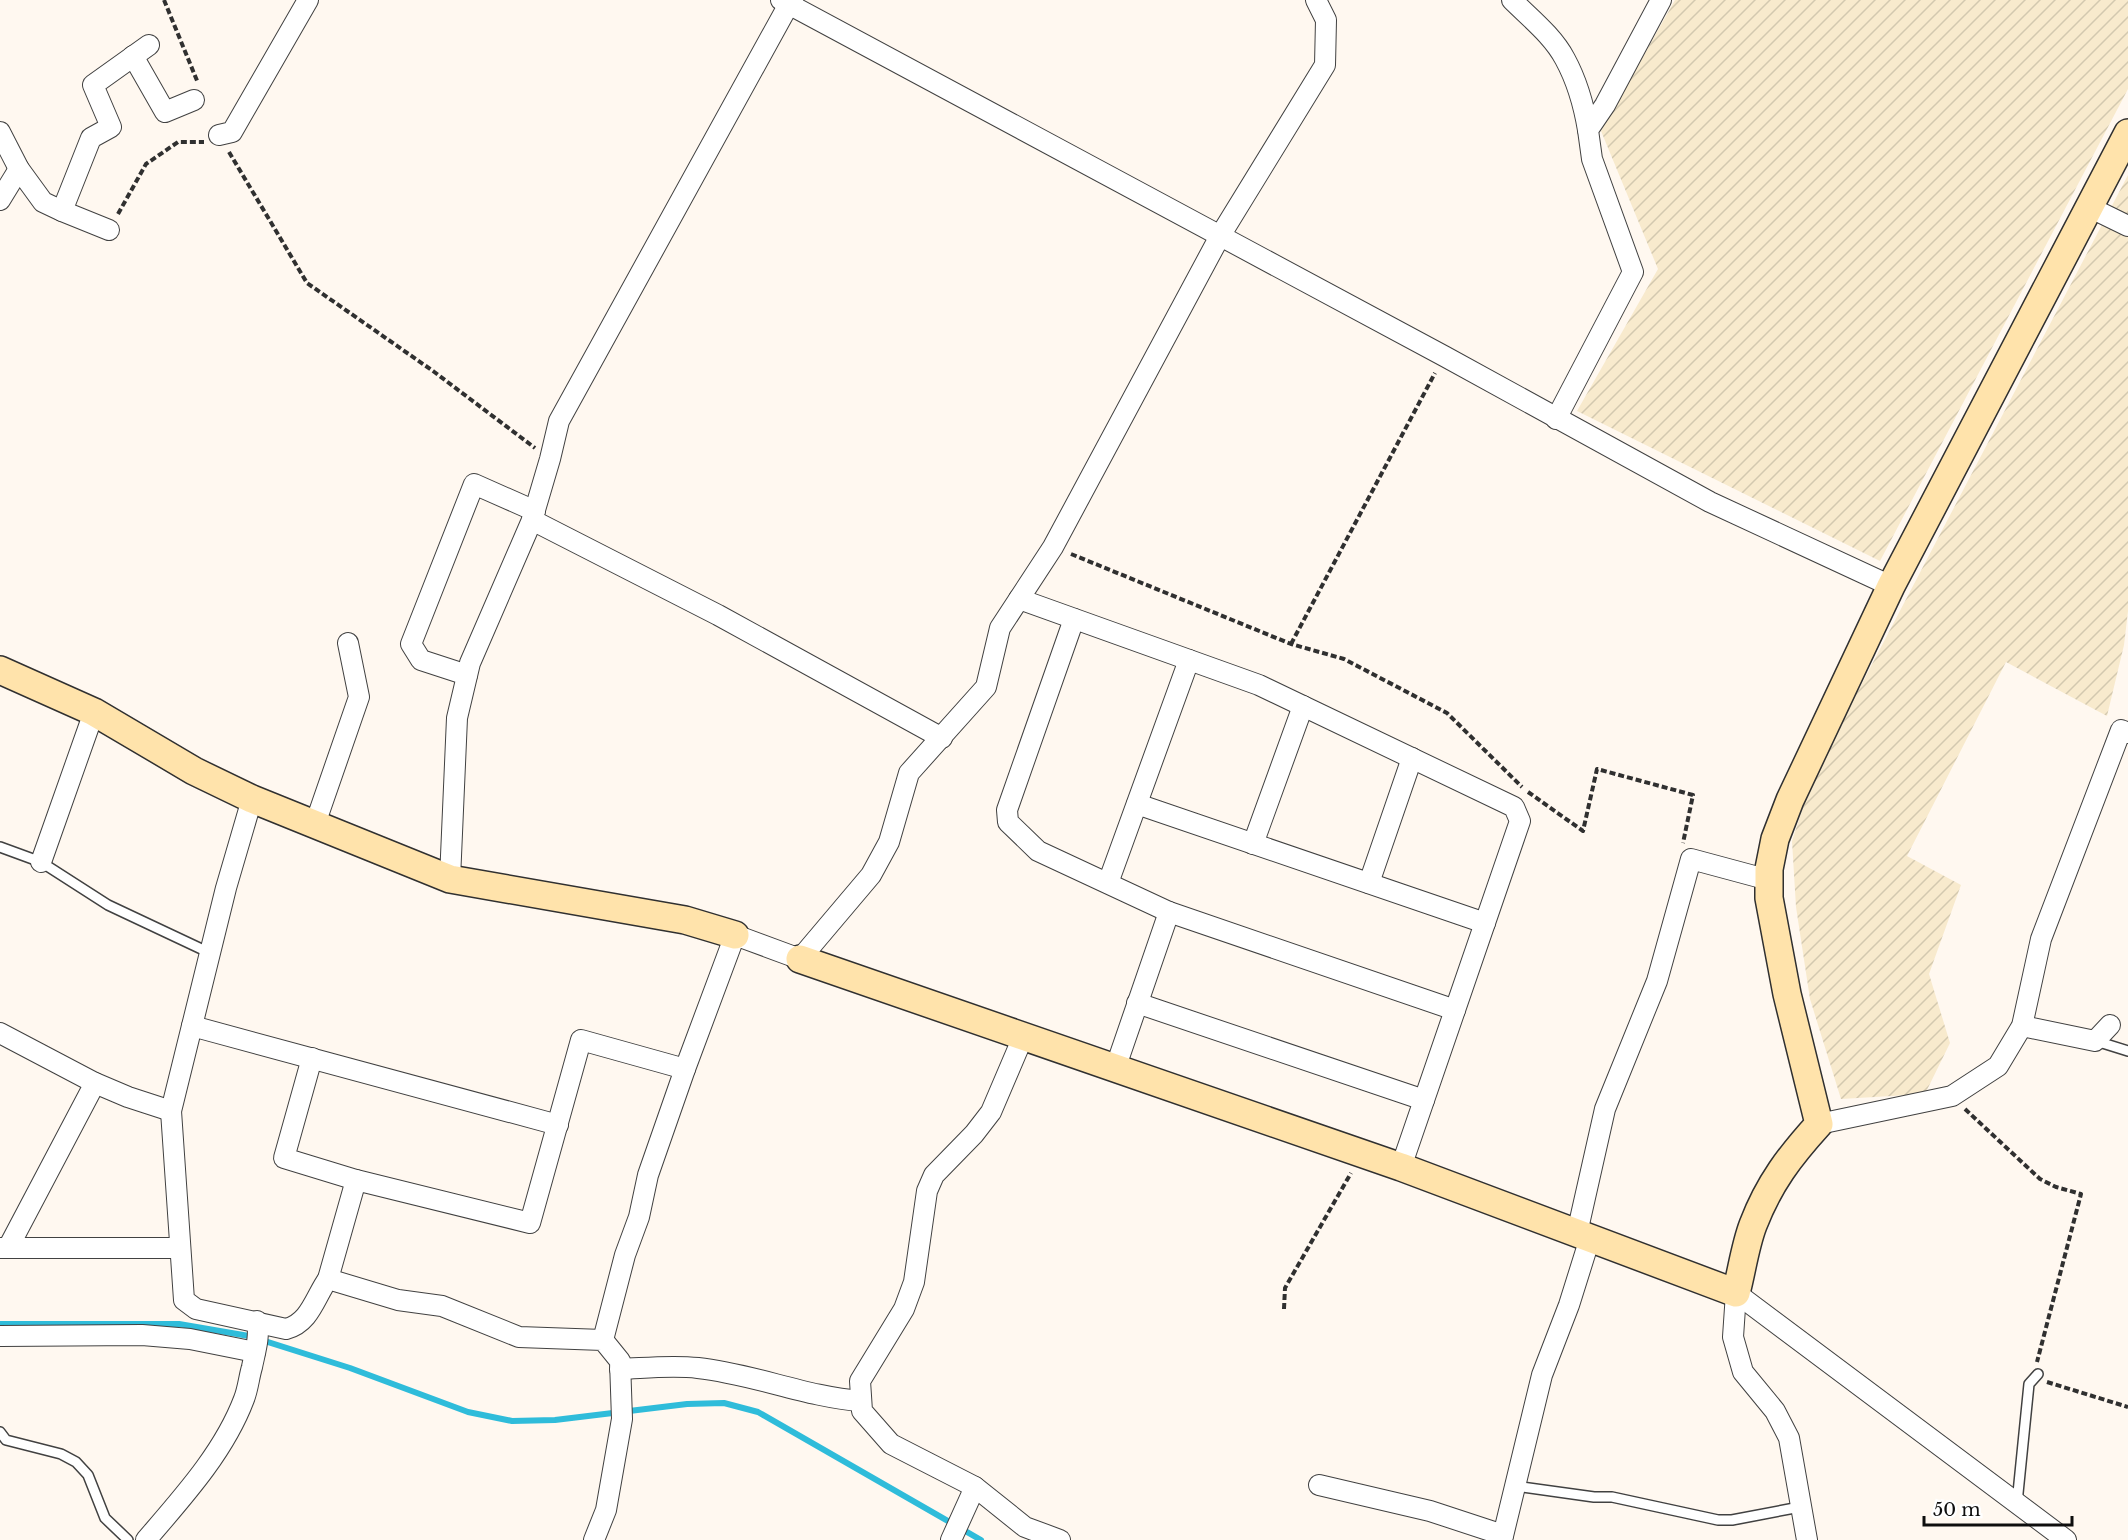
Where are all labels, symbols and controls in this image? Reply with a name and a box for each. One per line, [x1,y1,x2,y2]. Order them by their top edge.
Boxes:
scale bar [1924,1489,2072,1527]
text: 50 m [1933,1499,1981,1521]

